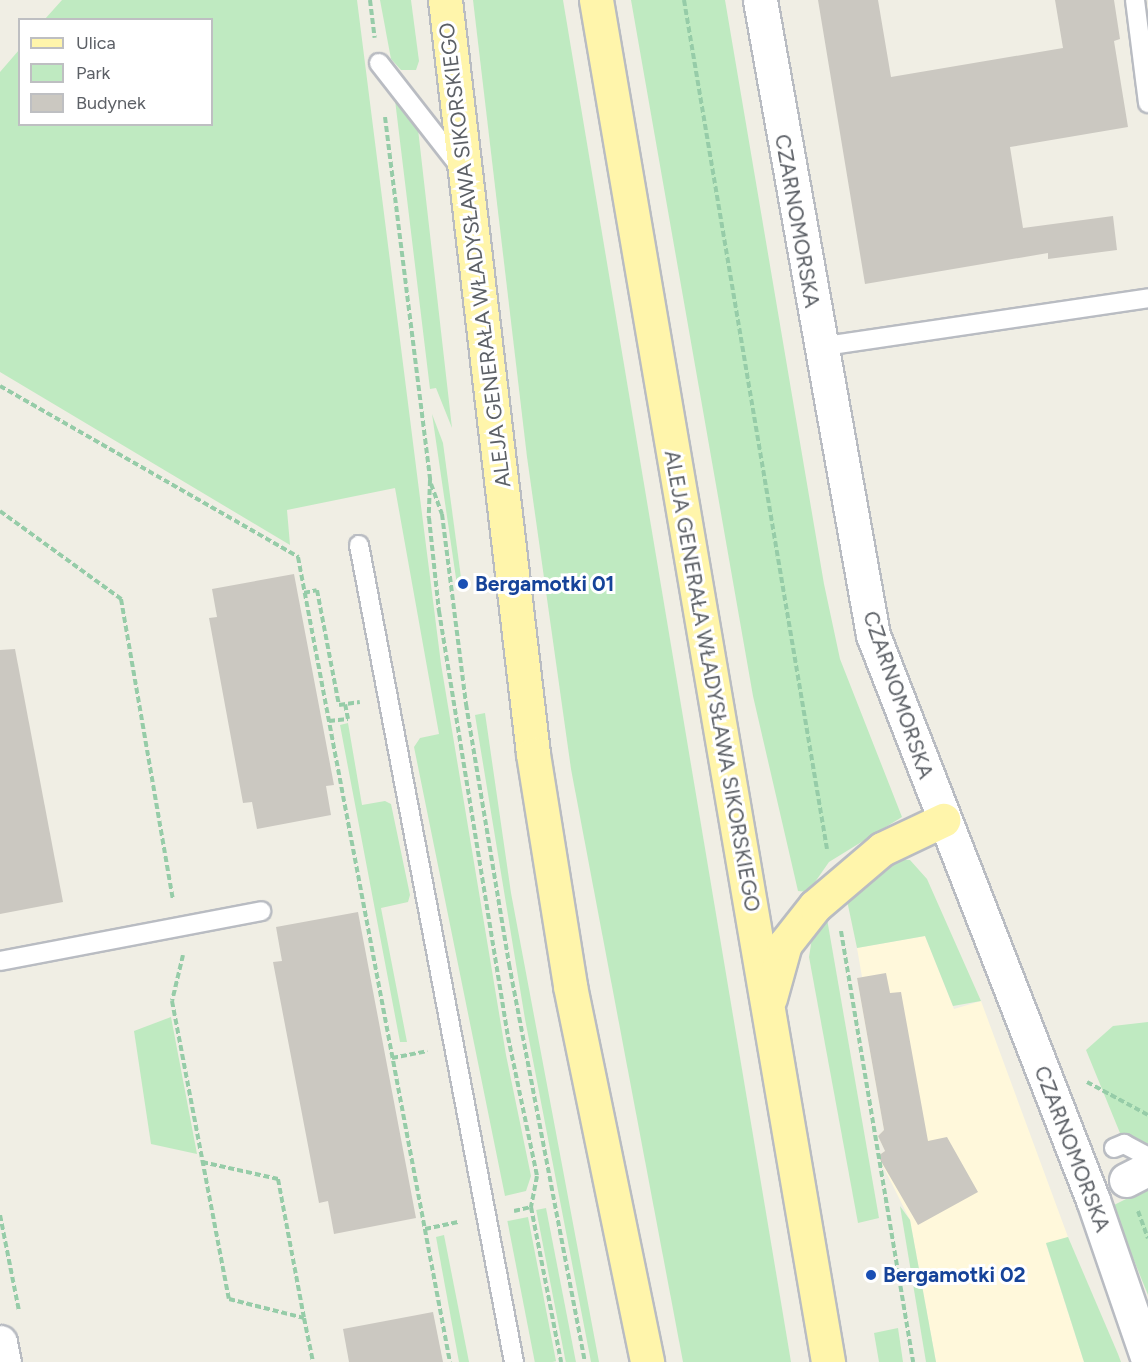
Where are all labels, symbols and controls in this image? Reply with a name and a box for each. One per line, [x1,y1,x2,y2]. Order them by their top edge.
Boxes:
legend [18,18,213,126]
street label: ALEJA GENERAŁA WŁADYSŁAWA SIKORSKIEGO [434,21,516,489]
text: Ulica [76,32,116,54]
text: Park [76,62,110,84]
text: Budynek [76,92,146,114]
street label: CZARNOMORSKA [769,132,825,310]
street label: ALEJA GENERAŁA WŁADYSŁAWA SIKORSKIEGO [659,448,765,914]
place label: Bergamotki 01 [475,571,614,597]
marker: Bergamotki 01 [456,577,470,591]
street label: CZARNOMORSKA [857,608,939,782]
street label: CZARNOMORSKA [1029,1062,1115,1236]
place label: Bergamotki 02 [883,1262,1026,1288]
marker: Bergamotki 02 [864,1268,878,1282]

